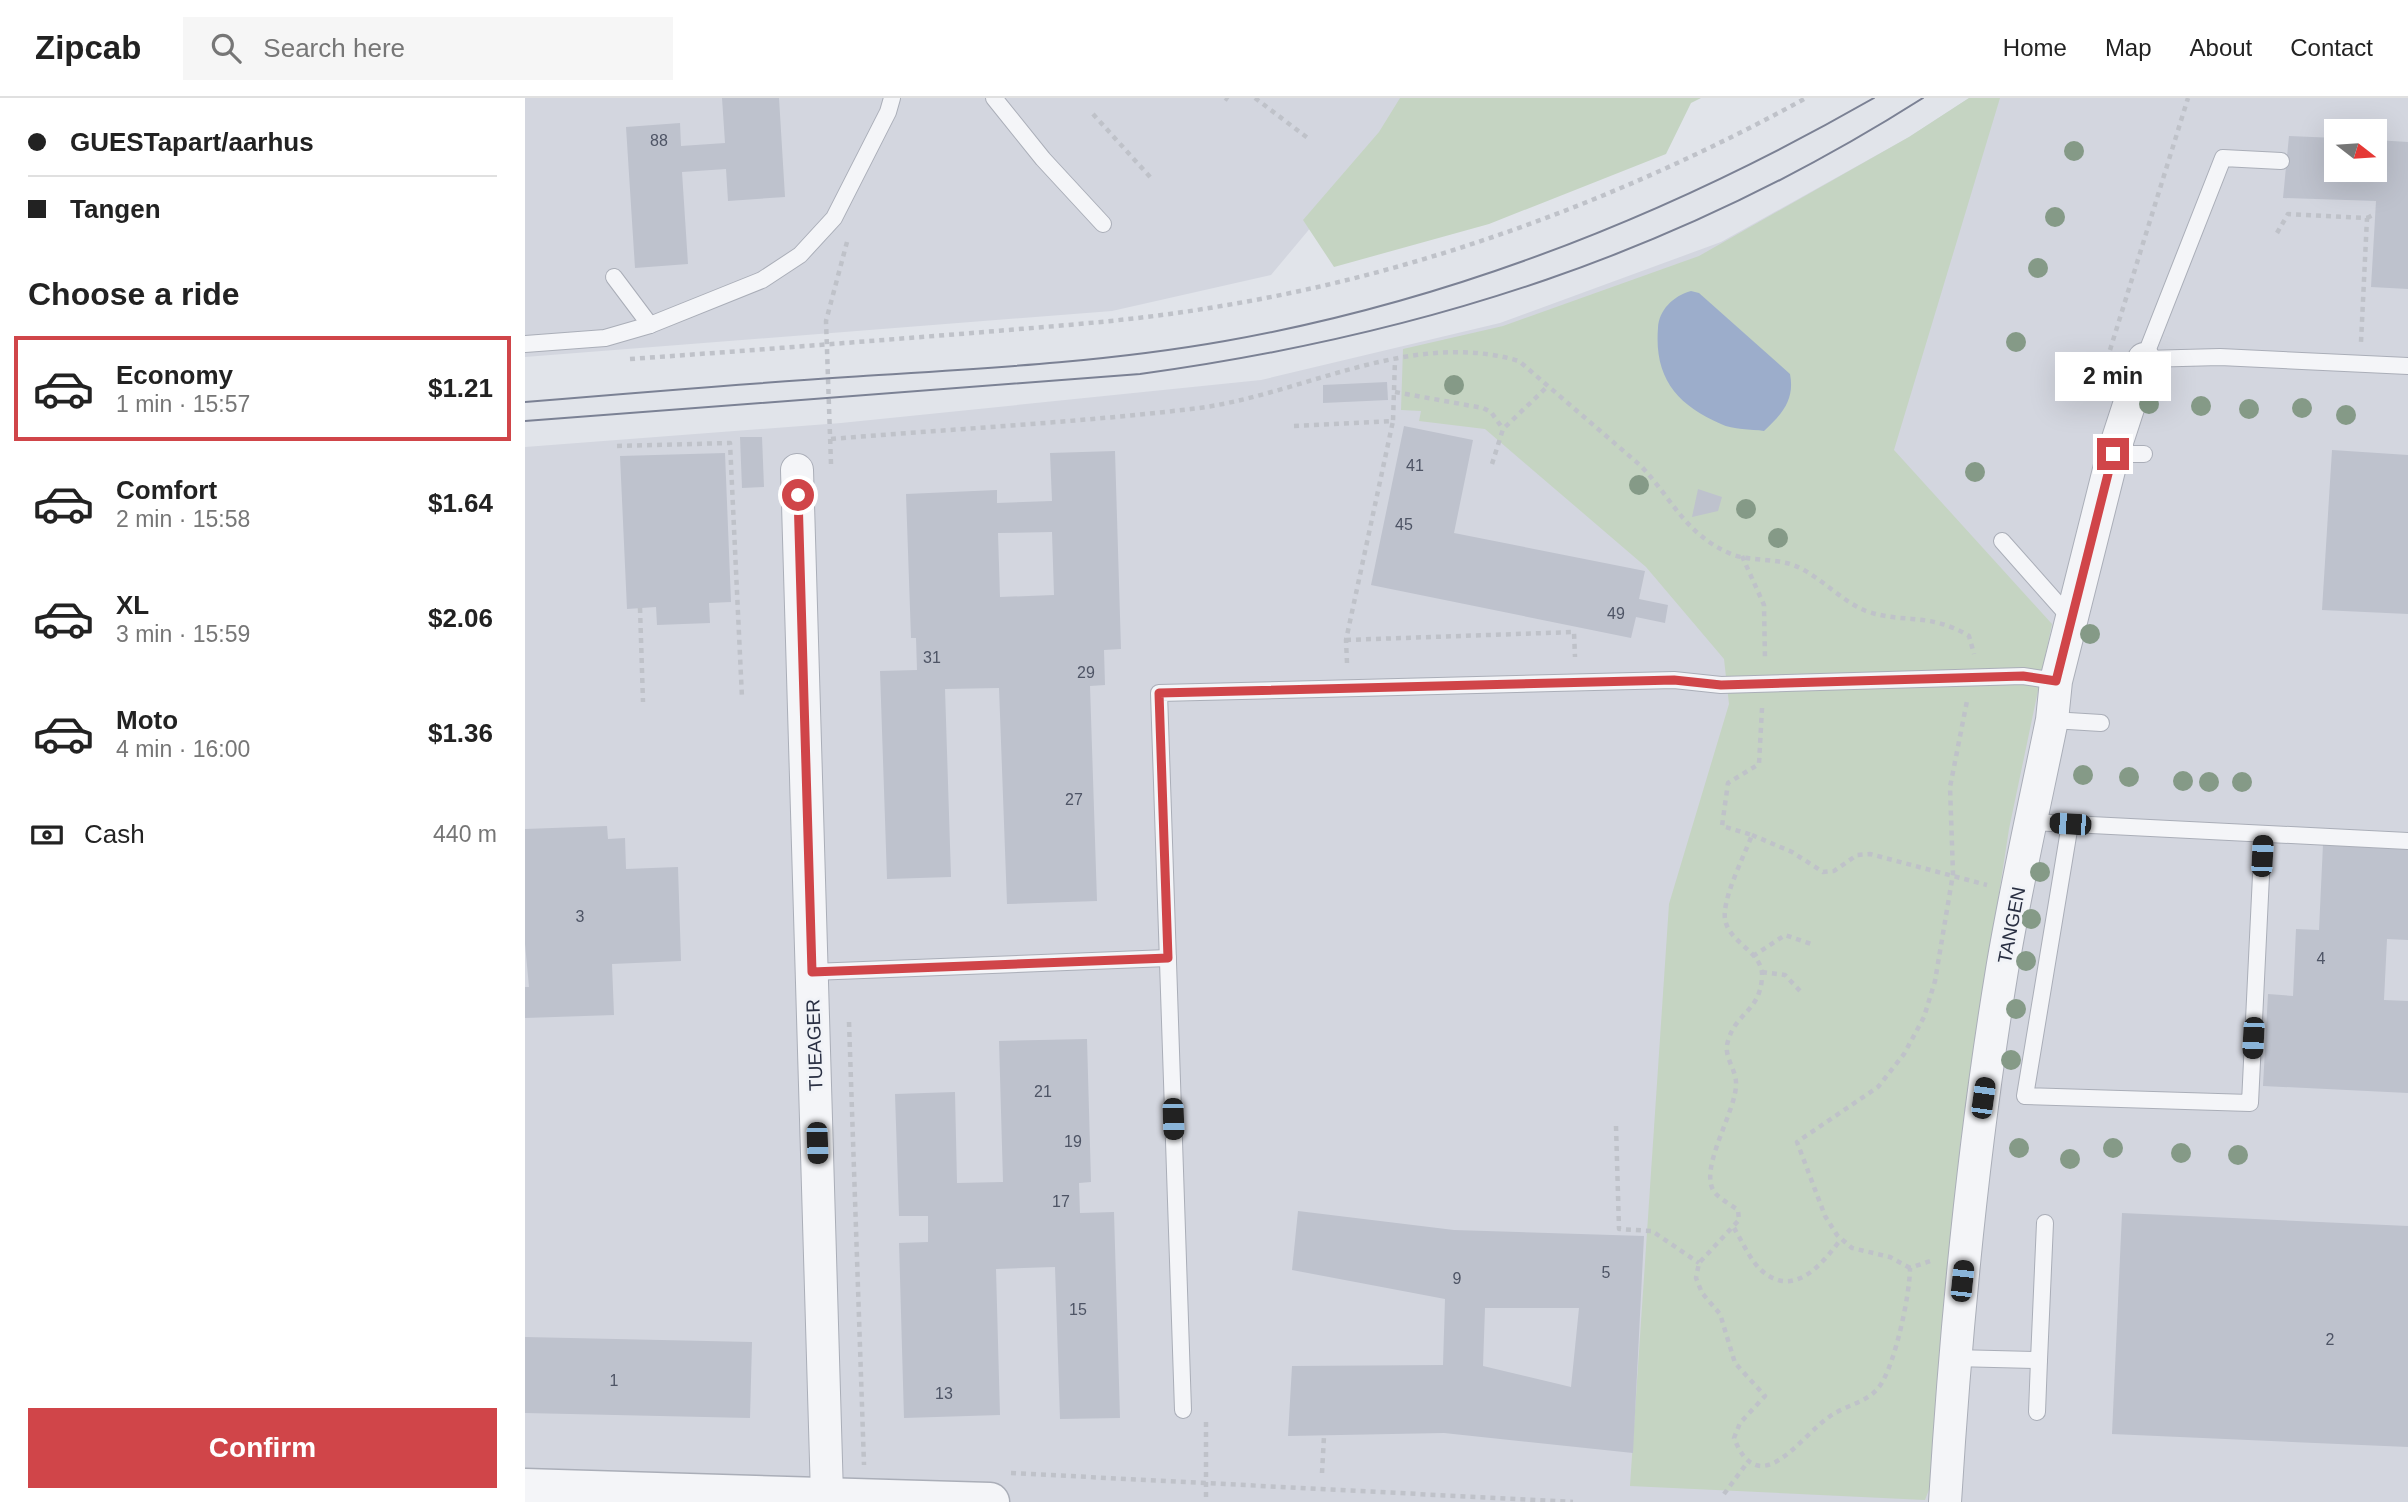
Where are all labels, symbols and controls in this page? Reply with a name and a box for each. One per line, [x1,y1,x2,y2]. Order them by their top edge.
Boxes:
search box [183,17,673,80]
text: Zipcab [35,29,141,66]
icon: search [207,29,245,67]
text: Search here [263,33,405,63]
text: Home [2003,34,2067,61]
text: Map [2105,34,2152,61]
text: About [2190,34,2252,61]
text: Contact [2290,34,2373,61]
north arrow [2324,119,2387,182]
map controls [2324,119,2387,182]
text: GUESTapart/aarhus [70,127,314,157]
house number: 88 [650,132,668,149]
text: Tangen [70,194,161,224]
text: Choose a ride [28,276,240,312]
callout: 2 min [2055,352,2171,402]
icon: car [32,357,95,420]
text: Economy [116,360,233,390]
text: 2 min [2083,363,2143,389]
text: $1.21 [428,373,493,403]
text: 1 min · 15:57 [116,391,250,417]
route end [2097,438,2129,470]
house number: 41 [1406,457,1424,474]
icon: car [32,472,95,535]
text: Comfort [116,475,217,505]
route start [782,479,814,511]
text: $1.64 [428,488,493,518]
text: 2 min · 15:58 [116,506,250,532]
house number: 45 [1395,516,1413,533]
icon: car [32,587,95,650]
text: XL [116,590,149,620]
text: $2.06 [428,603,493,633]
house number: 49 [1607,605,1625,622]
text: 3 min · 15:59 [116,621,250,647]
house number: 31 [923,649,941,666]
house number: 29 [1077,664,1095,681]
icon: car [32,702,95,765]
text: Moto [116,705,178,735]
text: $1.36 [428,718,493,748]
text: 4 min · 16:00 [116,736,250,762]
house number: 27 [1065,791,1083,808]
car [2049,812,2092,836]
icon: cash [28,816,66,854]
text: Cash [84,819,145,849]
text: 440 m [433,821,497,847]
car [2251,834,2274,878]
street label: TANGEN [1994,885,2029,965]
house number: 3 [576,908,585,925]
house number: 4 [2317,950,2326,967]
street label: TUEAGER [802,999,827,1091]
car [2242,1016,2265,1060]
car [1970,1076,1997,1120]
house number: 21 [1034,1083,1052,1100]
car [1162,1098,1185,1140]
car [806,1122,829,1164]
house number: 19 [1064,1133,1082,1150]
house number: 17 [1052,1193,1070,1210]
car [1950,1259,1975,1303]
house number: 5 [1602,1264,1611,1281]
house number: 9 [1453,1270,1462,1287]
house number: 15 [1069,1301,1087,1318]
house number: 2 [2326,1331,2335,1348]
house number: 1 [610,1372,619,1389]
house number: 13 [935,1385,953,1402]
button: Confirm [28,1408,497,1488]

